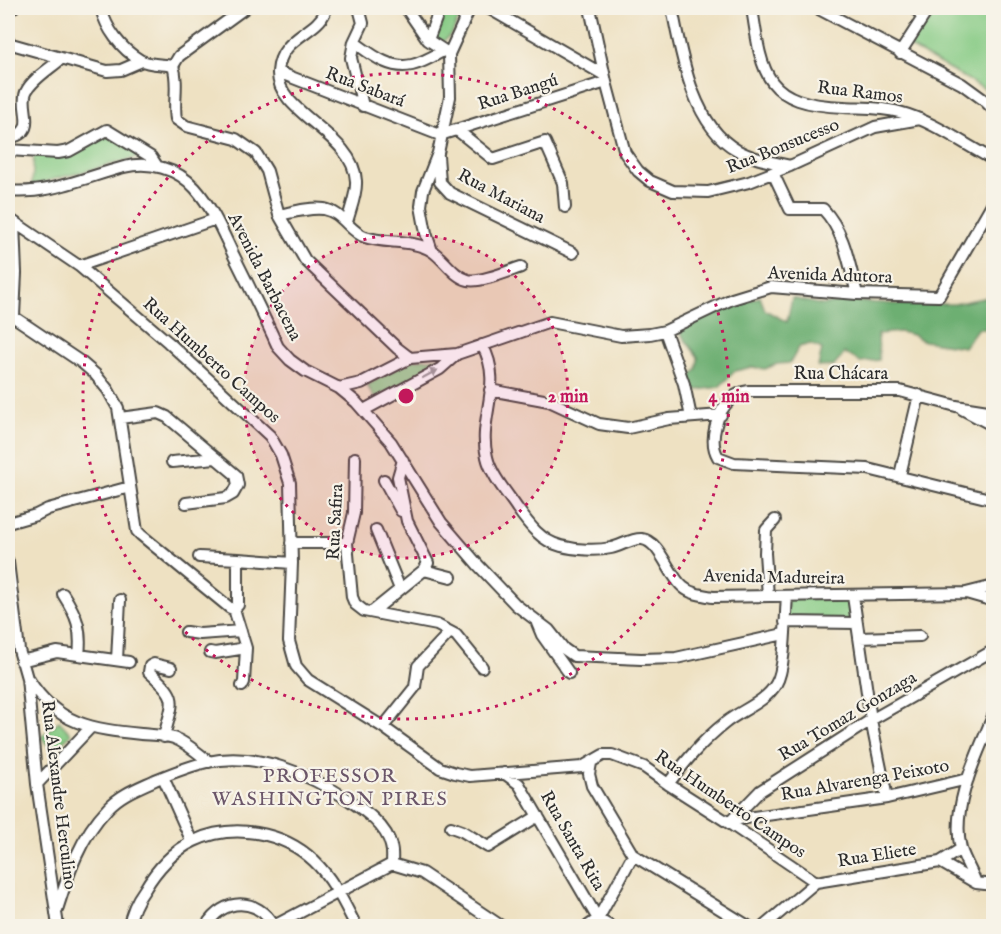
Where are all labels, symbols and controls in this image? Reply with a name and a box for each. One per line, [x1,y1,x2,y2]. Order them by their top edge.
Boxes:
street label: Rua Sabará [322,62,408,114]
street label: Rua Bangú [475,69,561,117]
street label: Rua Ramos [816,76,904,110]
street label: Rua Bonsucesso [723,114,843,180]
street label: Rua Mariana [453,164,549,230]
street label: Avenida Barbacena [221,208,306,345]
street label: Avenida Adutora [766,262,893,290]
street label: Rua Humberto Campos [137,293,285,429]
street label: Rua Chácara [794,363,889,386]
one-way arrow [422,369,439,379]
centre of rings [396,386,416,406]
text: 2 min [548,386,589,409]
text: 4 min [708,386,750,409]
street label: Rua Safira [323,483,349,561]
street label: Avenida Madureira [702,565,845,591]
street label: Rua Tomaz Gonzaga [775,667,921,767]
street label: Rua Alexandre Herculino [35,699,81,891]
street label: Rua Humberto Campos [650,746,810,864]
street label: Rua Alvarenga Peixoto [779,755,951,807]
district label: PROFESSOR WASHINGTON PIRES [212,764,448,812]
street label: Rua Santa Rita [534,787,610,895]
street label: Rua Eliete [836,838,918,874]

